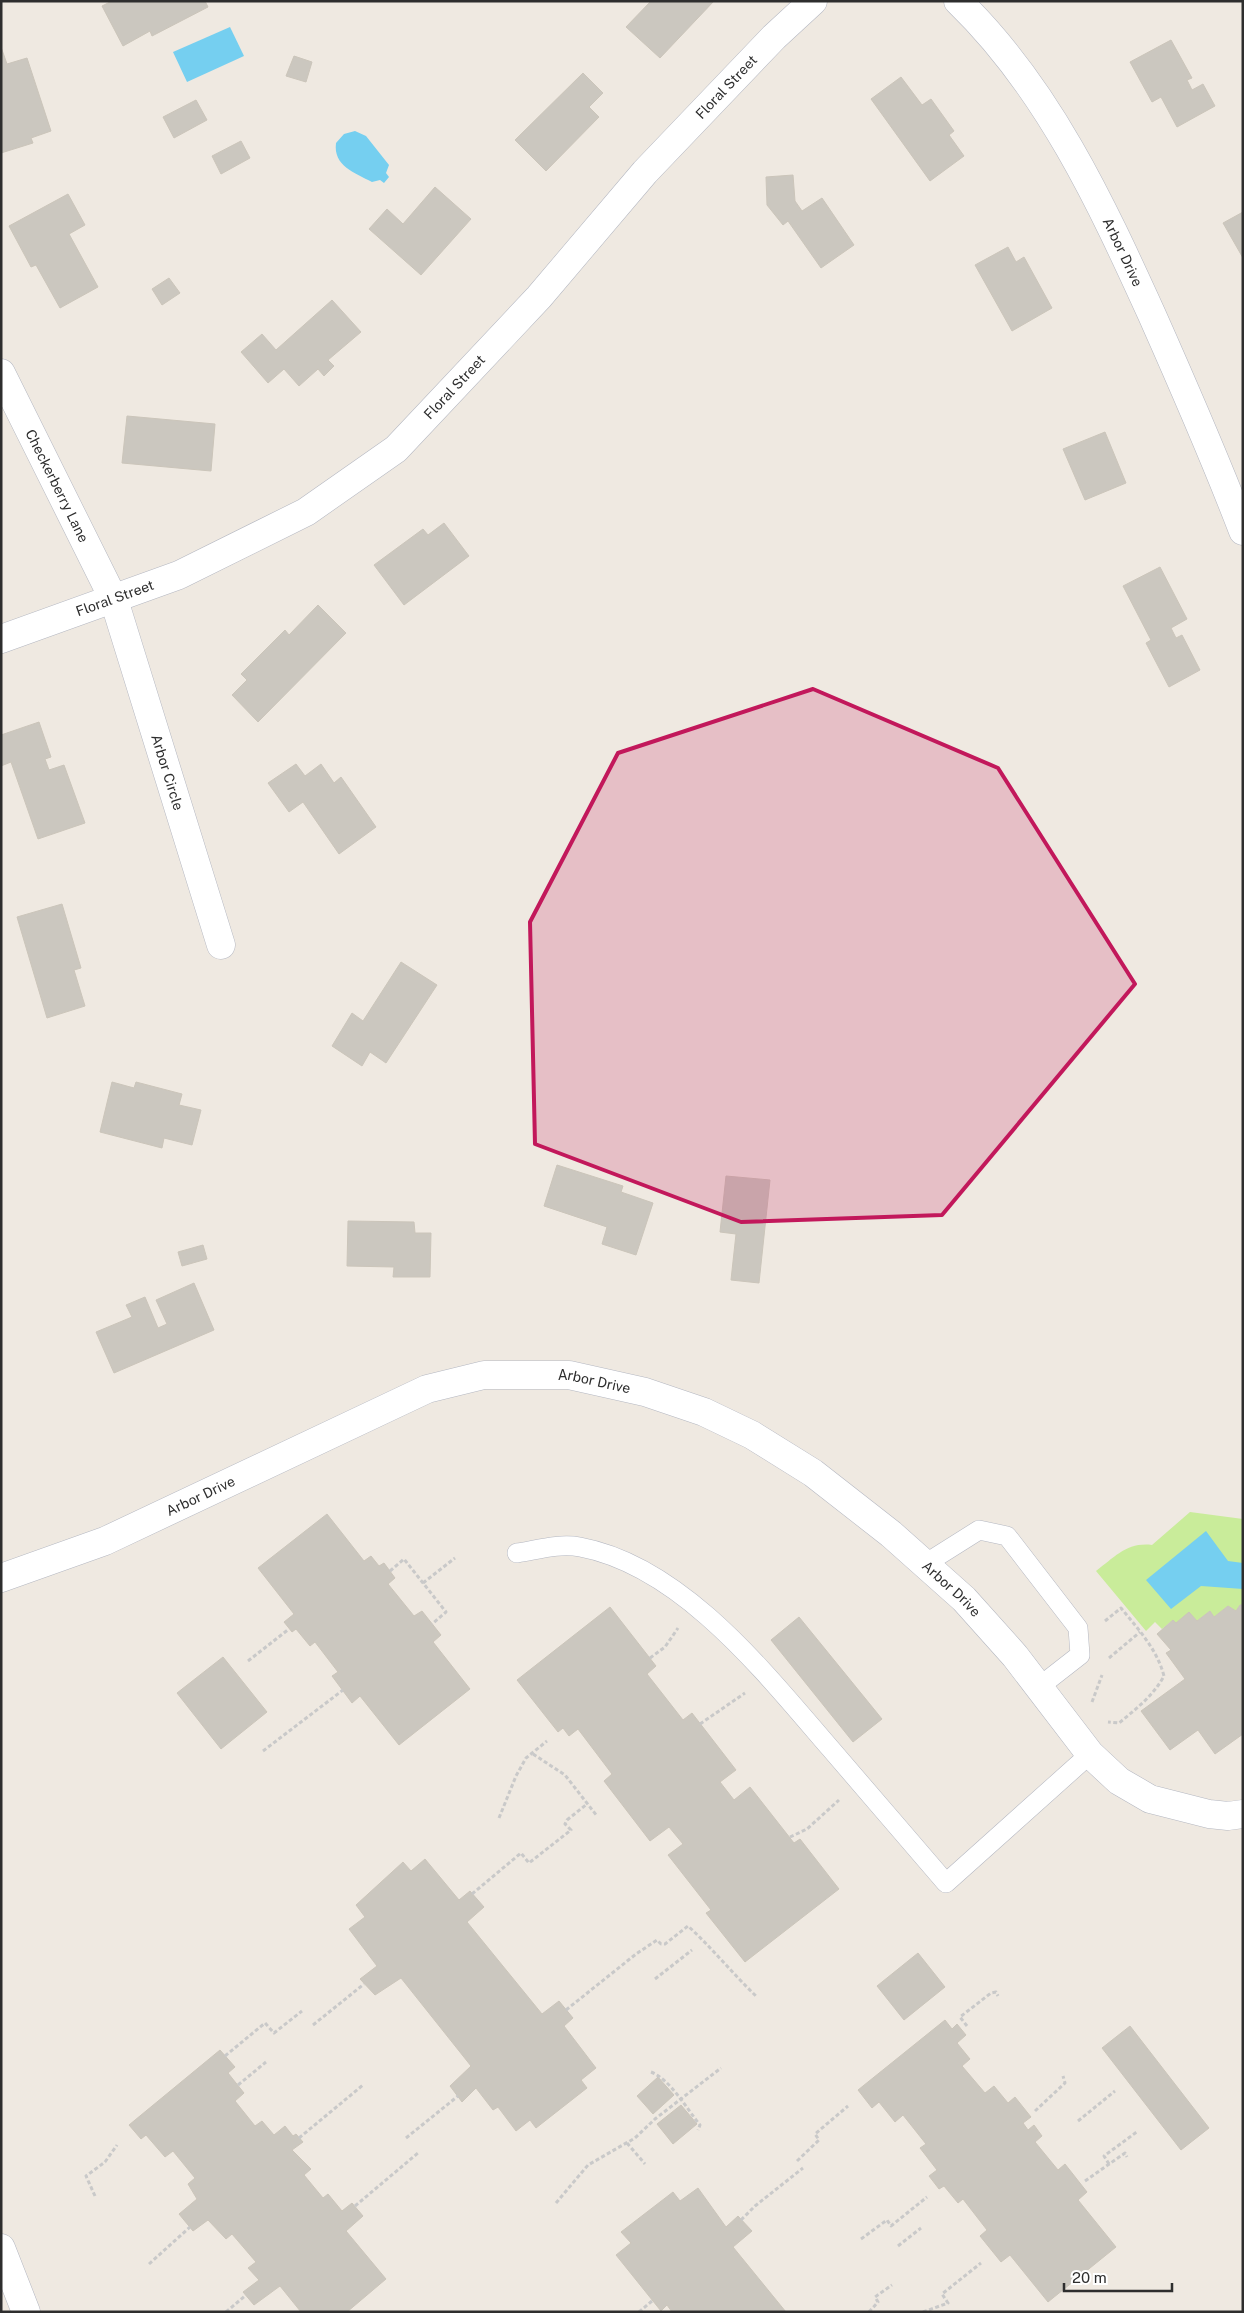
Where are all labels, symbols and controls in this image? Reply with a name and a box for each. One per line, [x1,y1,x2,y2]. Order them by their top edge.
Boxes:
street label: Floral Street [692,52,760,122]
street label: Arbor Drive [1100,215,1146,289]
street label: Floral Street [421,352,488,422]
street label: Checkerberry Lane [22,427,92,545]
street label: Floral Street [74,577,156,619]
street label: Arbor Circle [148,732,187,812]
street label: Arbor Drive [558,1367,632,1397]
street label: Arbor Drive [164,1473,238,1519]
street label: Arbor Drive [919,1558,984,1620]
scale bar [1064,2260,1172,2292]
text: 20 m [1072,2269,1107,2286]

